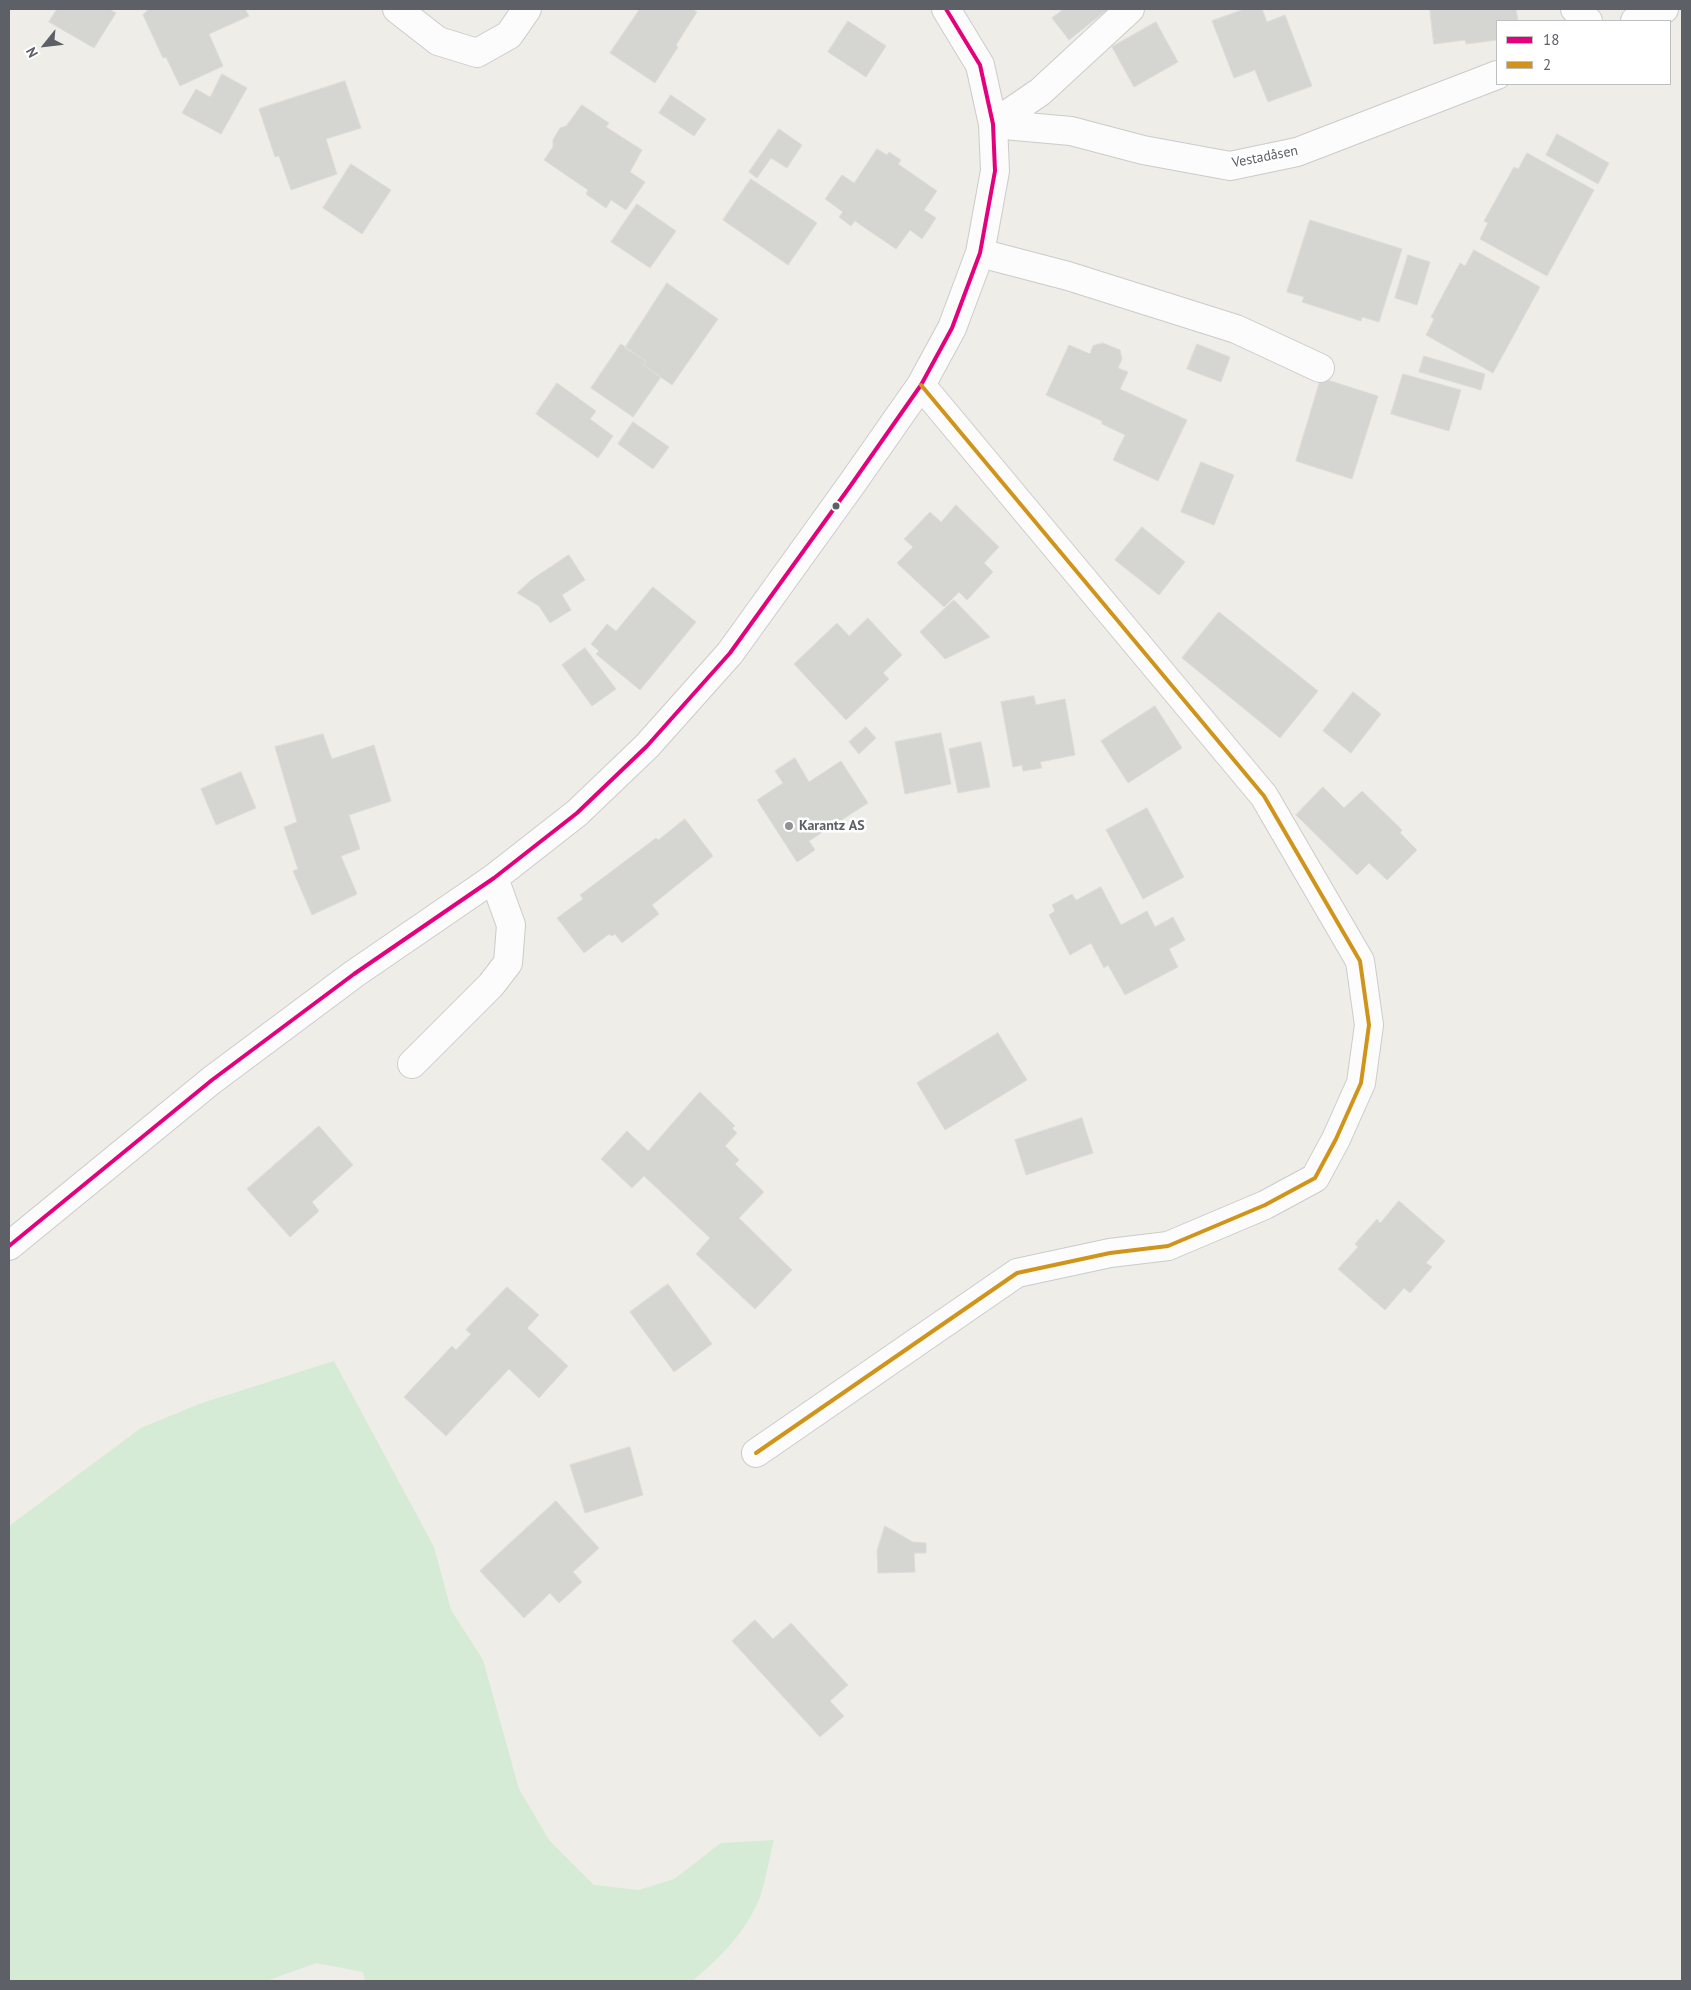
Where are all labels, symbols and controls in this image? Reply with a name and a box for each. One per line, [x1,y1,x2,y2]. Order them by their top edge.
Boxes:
north arrow [20,20,70,70]
legend [1496,20,1671,85]
text: 18 [1543,30,1559,49]
text: N [22,44,42,61]
text: 2 [1543,55,1551,74]
street label: Vestadåsen [1231,142,1299,172]
unlabelled marker [831,501,841,511]
place label: Karantz AS [799,818,865,834]
marker: Karantz AS [783,820,795,832]

